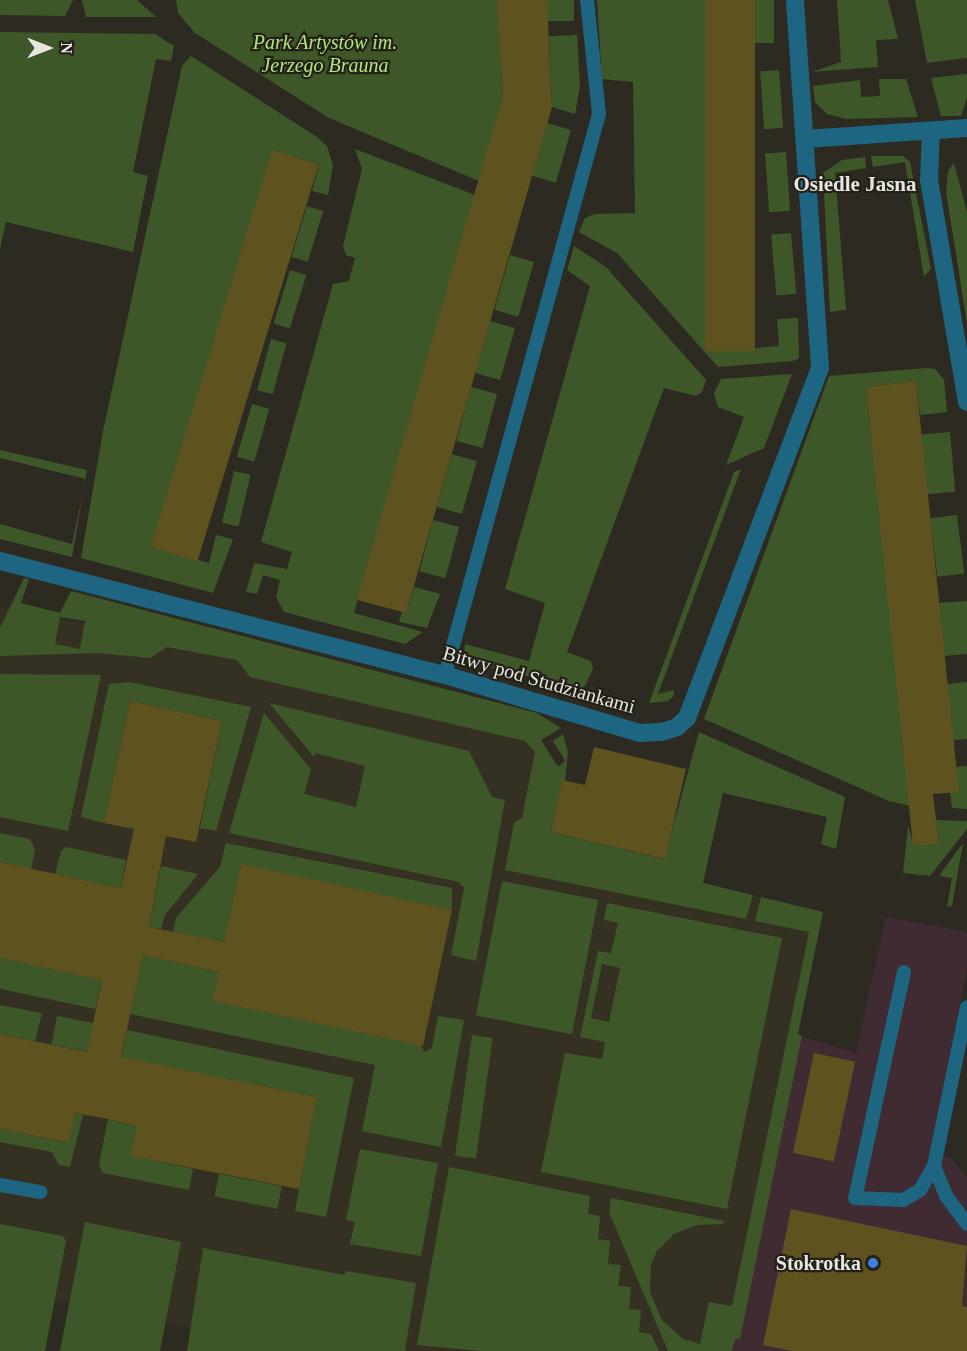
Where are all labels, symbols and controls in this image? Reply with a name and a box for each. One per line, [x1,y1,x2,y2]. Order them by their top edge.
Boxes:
north arrow [18,18,78,78]
park label: Park Artystów im. Jerzego Brauna [253,30,397,77]
text: N [58,42,75,54]
district label: Osiedle Jasna [793,171,917,197]
street label: Bitwy pod Studziankami [440,641,638,719]
place label: Stokrotka [776,1251,861,1275]
marker: Stokrotka [866,1256,880,1270]

